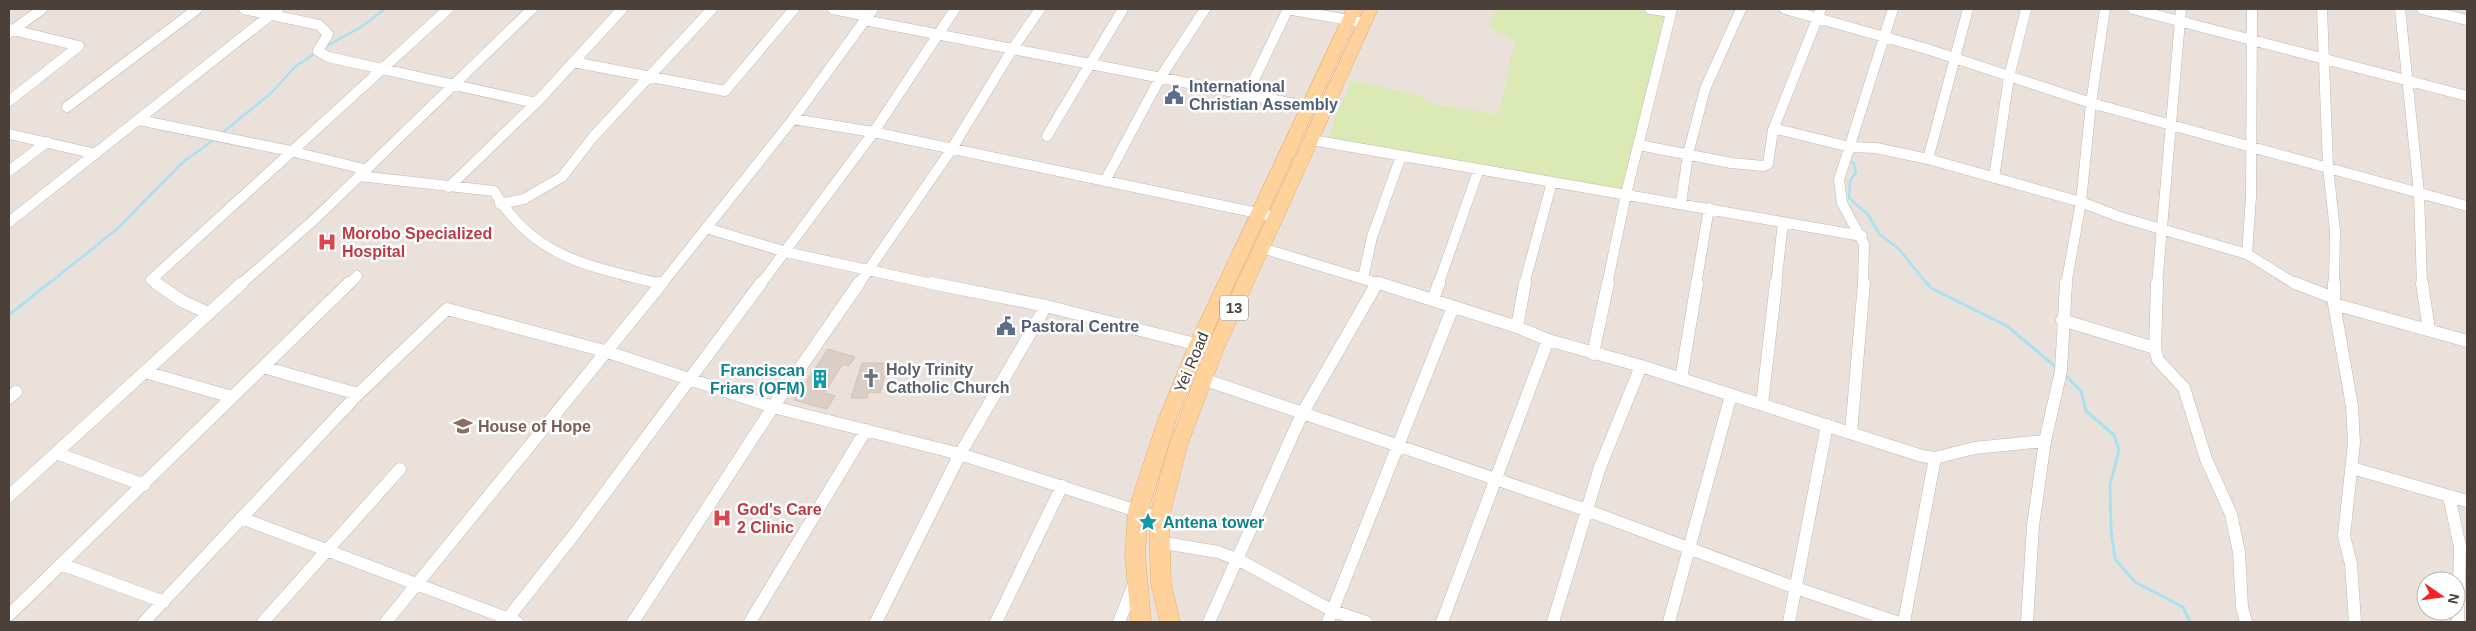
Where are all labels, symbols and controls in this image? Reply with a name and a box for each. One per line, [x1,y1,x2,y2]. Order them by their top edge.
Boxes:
place label: International Christian Assembly [1189,78,1338,113]
public building icon: International Christian Assembly [1163,84,1185,106]
place label: Morobo Specialized Hospital [342,225,492,260]
hospital icon: Morobo Specialized Hospital [316,231,338,253]
road number: 13 [1220,296,1248,320]
public building icon: Pastoral Centre [995,315,1017,337]
place label: Pastoral Centre [1021,318,1139,335]
street label: Yei Road [1171,329,1212,395]
place label: Holy Trinity Catholic Church [886,361,1010,396]
place label: Franciscan Friars (OFM) [710,362,805,397]
church icon: Holy Trinity Catholic Church [860,367,882,389]
building icon: Franciscan Friars (OFM) [809,368,831,390]
school or university icon: House of Hope [452,415,474,437]
place label: House of Hope [478,418,591,435]
place label: God's Care 2 Clinic [737,501,822,536]
hospital icon: God's Care 2 Clinic [711,507,733,529]
place icon: Antena tower [1137,511,1159,533]
place label: Antena tower [1163,514,1264,531]
north arrow [2416,571,2466,621]
text: N [2445,592,2463,606]

